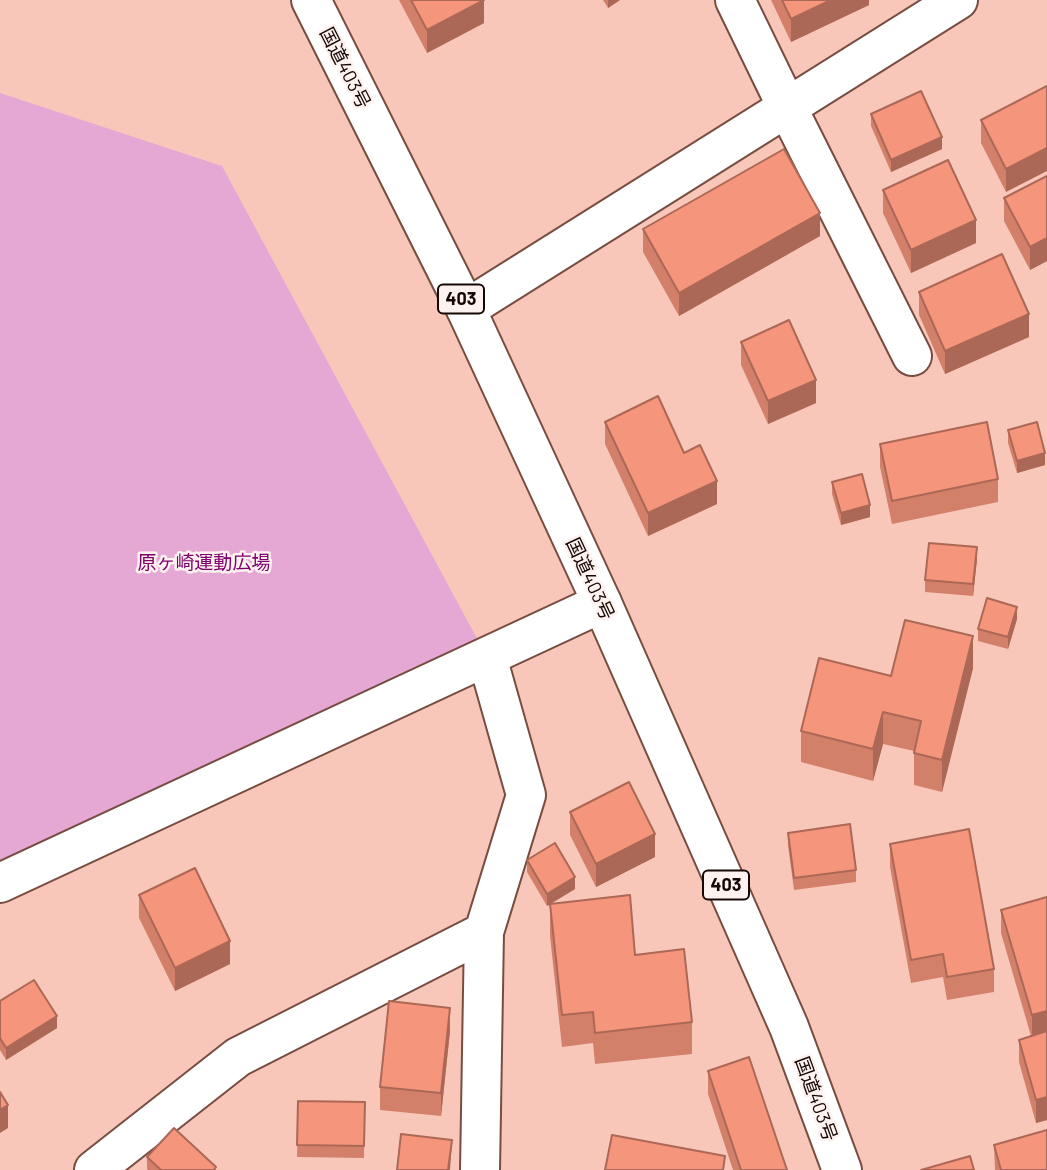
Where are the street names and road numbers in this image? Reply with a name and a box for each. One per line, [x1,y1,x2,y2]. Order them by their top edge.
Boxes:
street label: 国道403号 [315,24,375,112]
road number: 403 [438,284,484,314]
street label: 国道403号 [561,534,619,624]
road number: 403 [703,870,749,900]
street label: 国道403号 [790,1054,842,1144]

